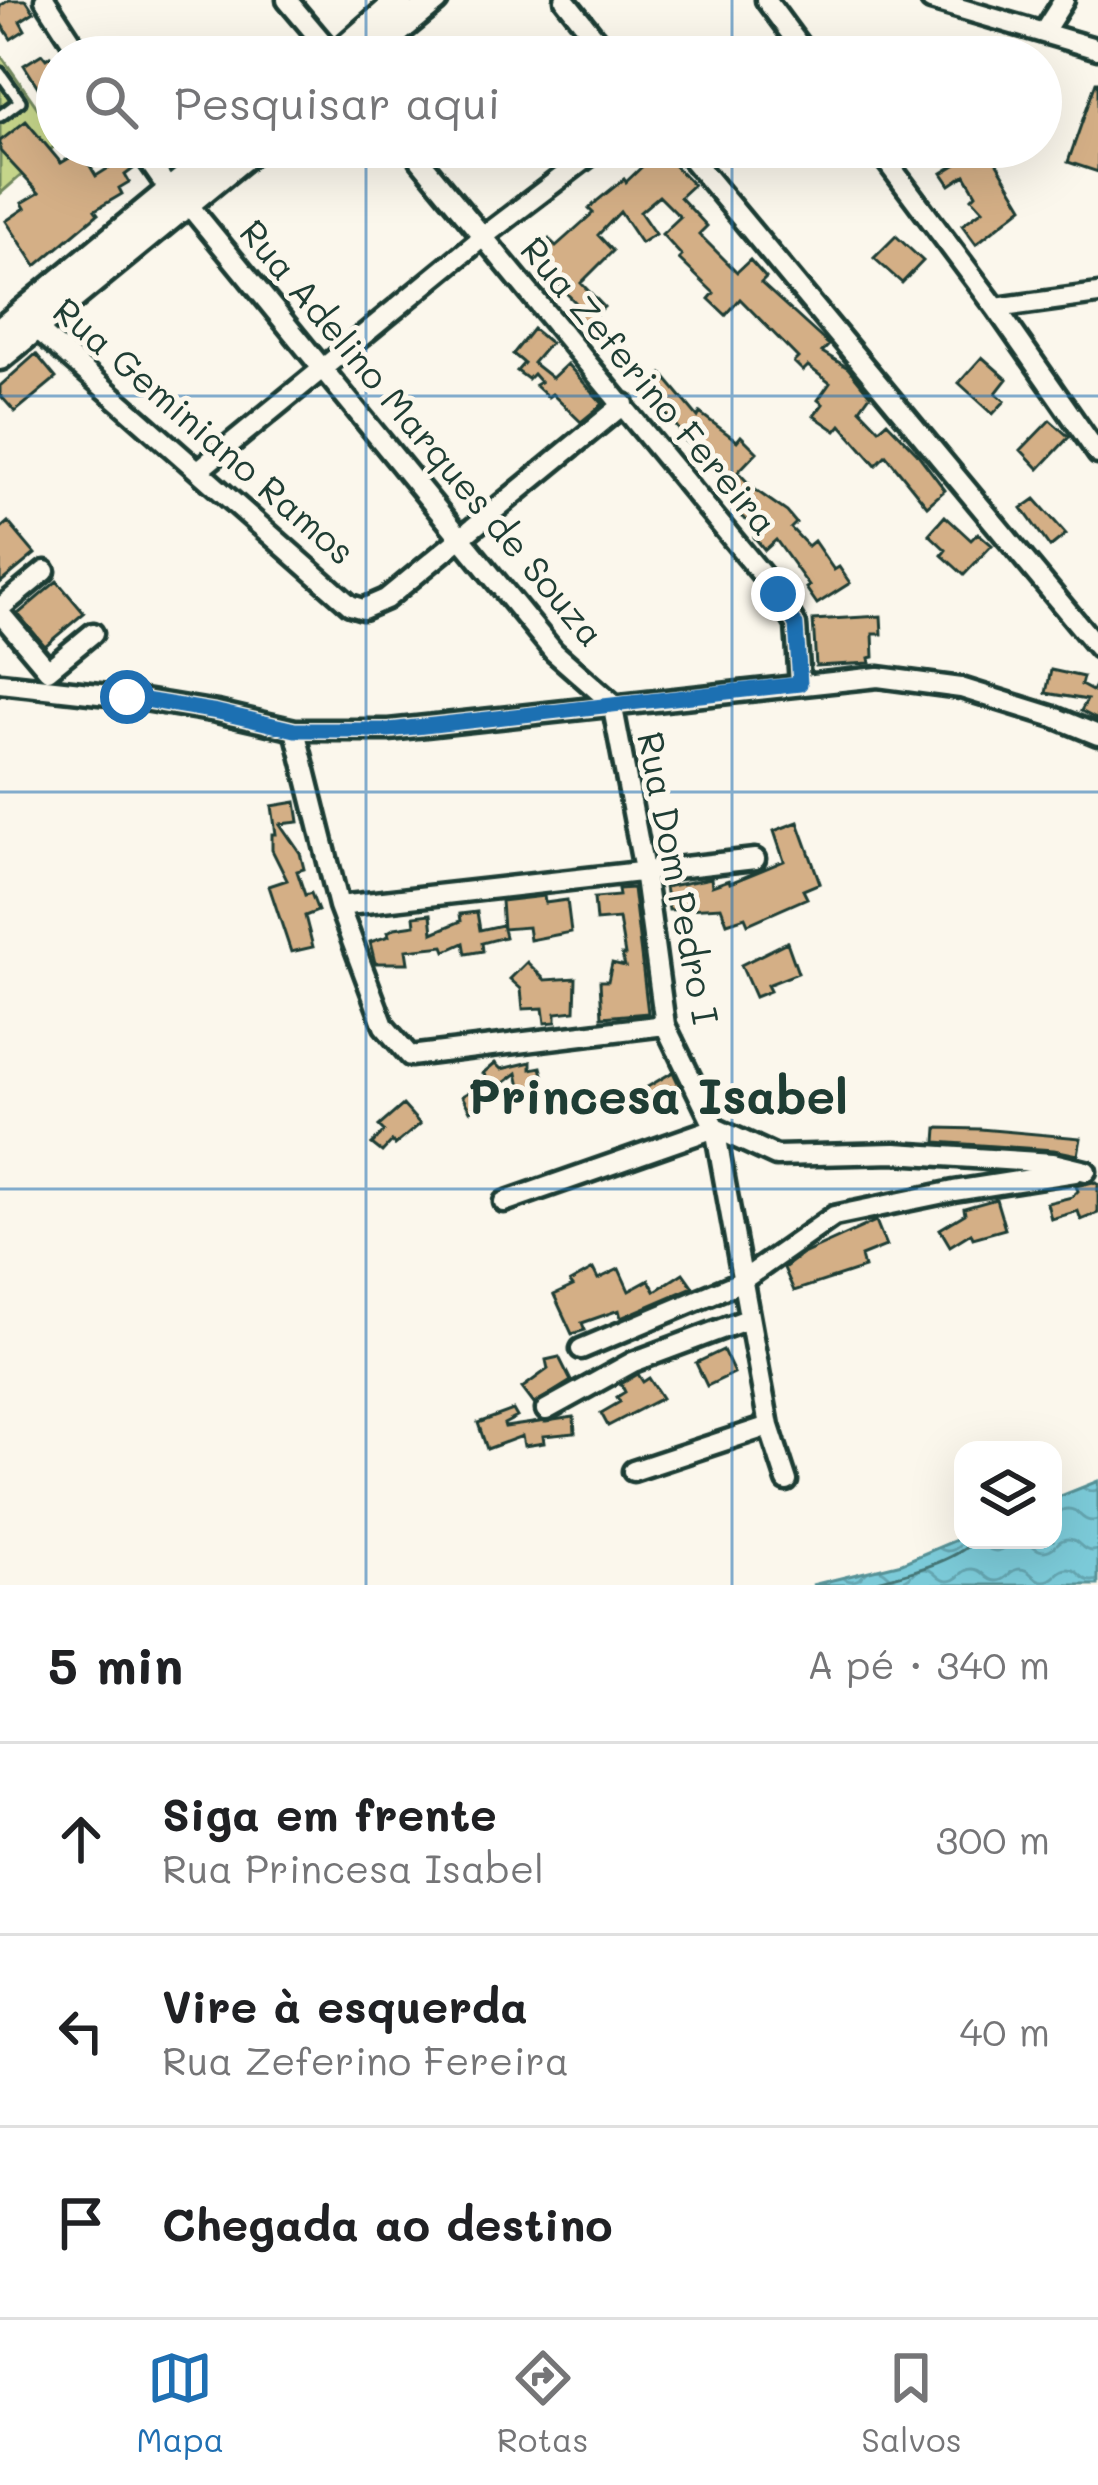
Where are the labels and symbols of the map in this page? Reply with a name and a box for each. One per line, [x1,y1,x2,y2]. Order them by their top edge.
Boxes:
street label: Rua Adelino Marques de Souza [231,209,616,655]
street label: Rua Zeferino Fereira [511,226,789,544]
street label: Rua Geminiano Ramos [44,286,366,574]
route end [751,567,805,621]
route start [100,670,154,724]
street label: Rua Dom Pedro I [628,728,731,1028]
district label: Princesa Isabel [468,1064,848,1126]

